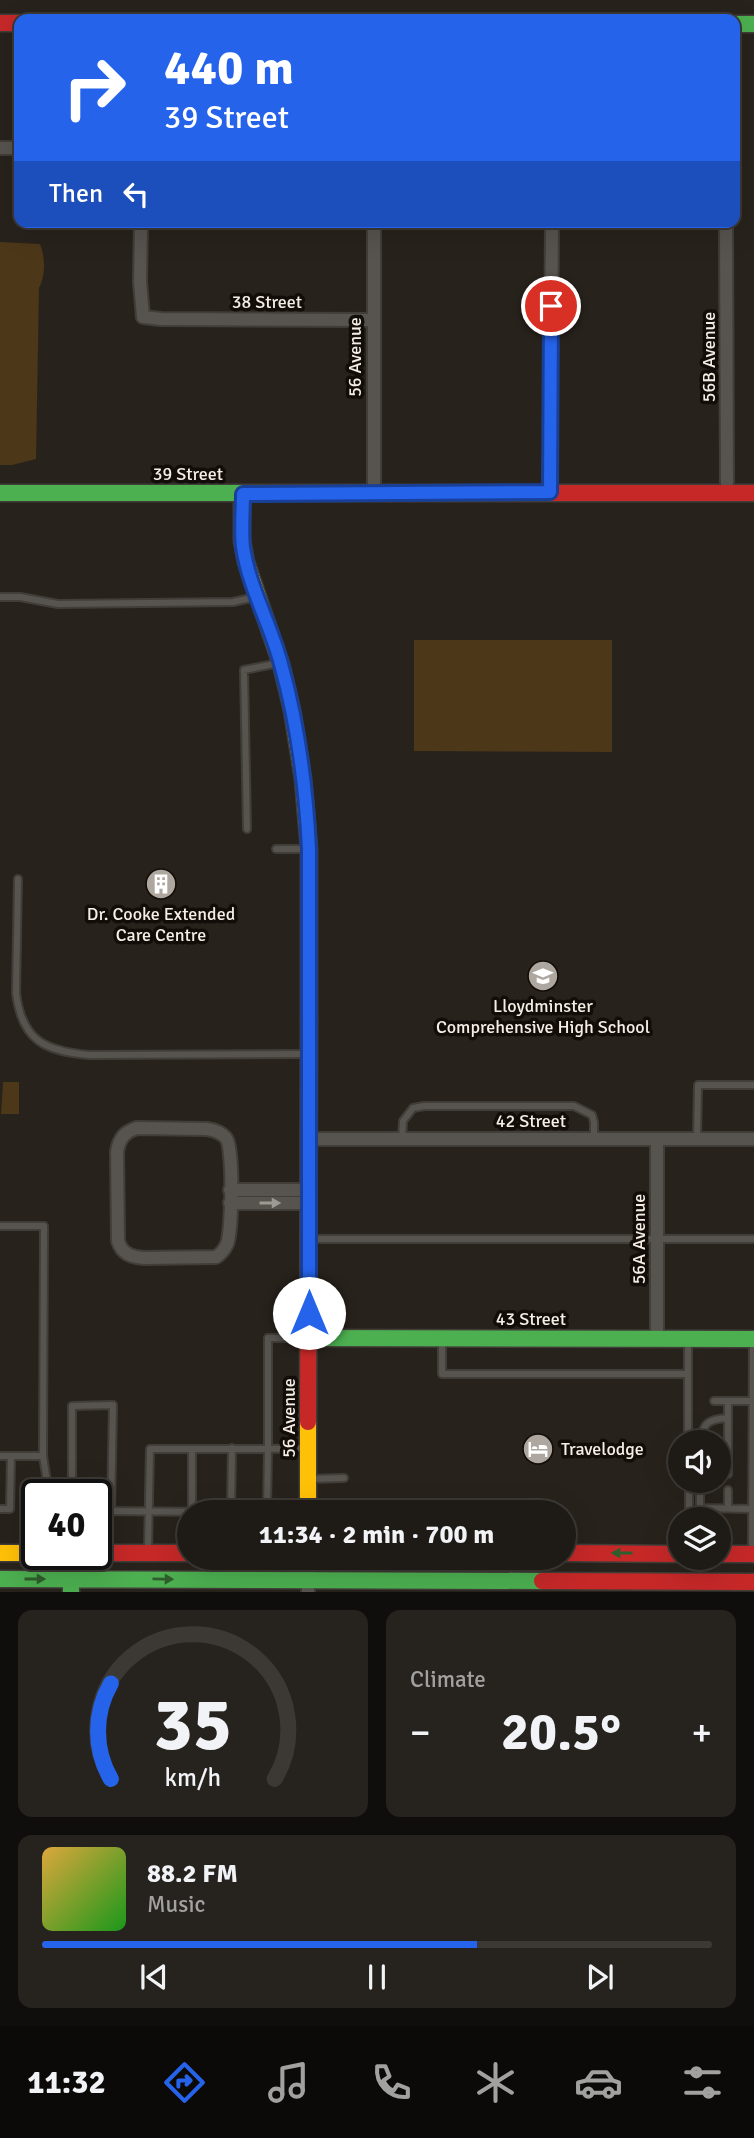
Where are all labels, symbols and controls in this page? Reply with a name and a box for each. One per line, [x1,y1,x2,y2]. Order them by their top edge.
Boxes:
text: 440 m [164,38,294,98]
icon: right [49,42,140,133]
text: 39 Street [164,98,289,137]
icon: left [117,175,155,213]
text: Then [49,178,103,210]
pin [521,276,581,336]
icon: arrive [532,287,570,325]
street label: 38 Street [232,291,302,313]
street label: 56B Avenue [698,312,720,402]
street label: 56 Avenue [344,317,366,397]
street label: 39 Street [153,463,223,485]
building icon: Dr. Cooke Extended Care Centre [144,867,178,901]
place label: Dr. Cooke Extended Care Centre [87,903,235,946]
school or university icon: Lloydminster Comprehensive High School [526,959,560,993]
place label: Lloydminster Comprehensive High School [436,995,650,1038]
street label: 42 Street [496,1110,566,1132]
street label: 56A Avenue [628,1194,650,1284]
one-way arrow [259,1197,281,1209]
position arrow [272,1276,346,1350]
street label: 43 Street [496,1308,566,1330]
street label: 56 Avenue [278,1378,300,1458]
map controls [668,1430,731,1570]
button: sound [668,1430,731,1493]
hotel icon: Travelodge [521,1432,555,1466]
place label: Travelodge [561,1438,644,1460]
speed limit sign: 40 [21,1479,112,1570]
button: layers [668,1507,731,1570]
text: 11:34 · 2 min · 700 m [259,1519,494,1551]
one-way arrow [611,1547,633,1559]
one-way arrow [25,1573,47,1585]
one-way arrow [153,1573,175,1585]
text: Climate [410,1665,486,1694]
text: 35 [154,1682,232,1771]
text: 20.5° [501,1700,621,1764]
text: − [410,1709,431,1756]
text: + [691,1709,712,1756]
text: km/h [165,1762,221,1793]
text: 88.2 FM [147,1858,238,1890]
text: Music [147,1890,205,1919]
icon: previous [135,1958,173,1996]
icon: pause [358,1958,396,1996]
icon: next [581,1958,619,1996]
icon: directions [160,2058,209,2107]
icon: music [264,2058,313,2107]
icon: phone [367,2058,416,2107]
icon: climate [471,2058,520,2107]
icon: car [574,2058,623,2107]
icon: filters [678,2058,727,2107]
text: 11:32 [27,2063,106,2102]

